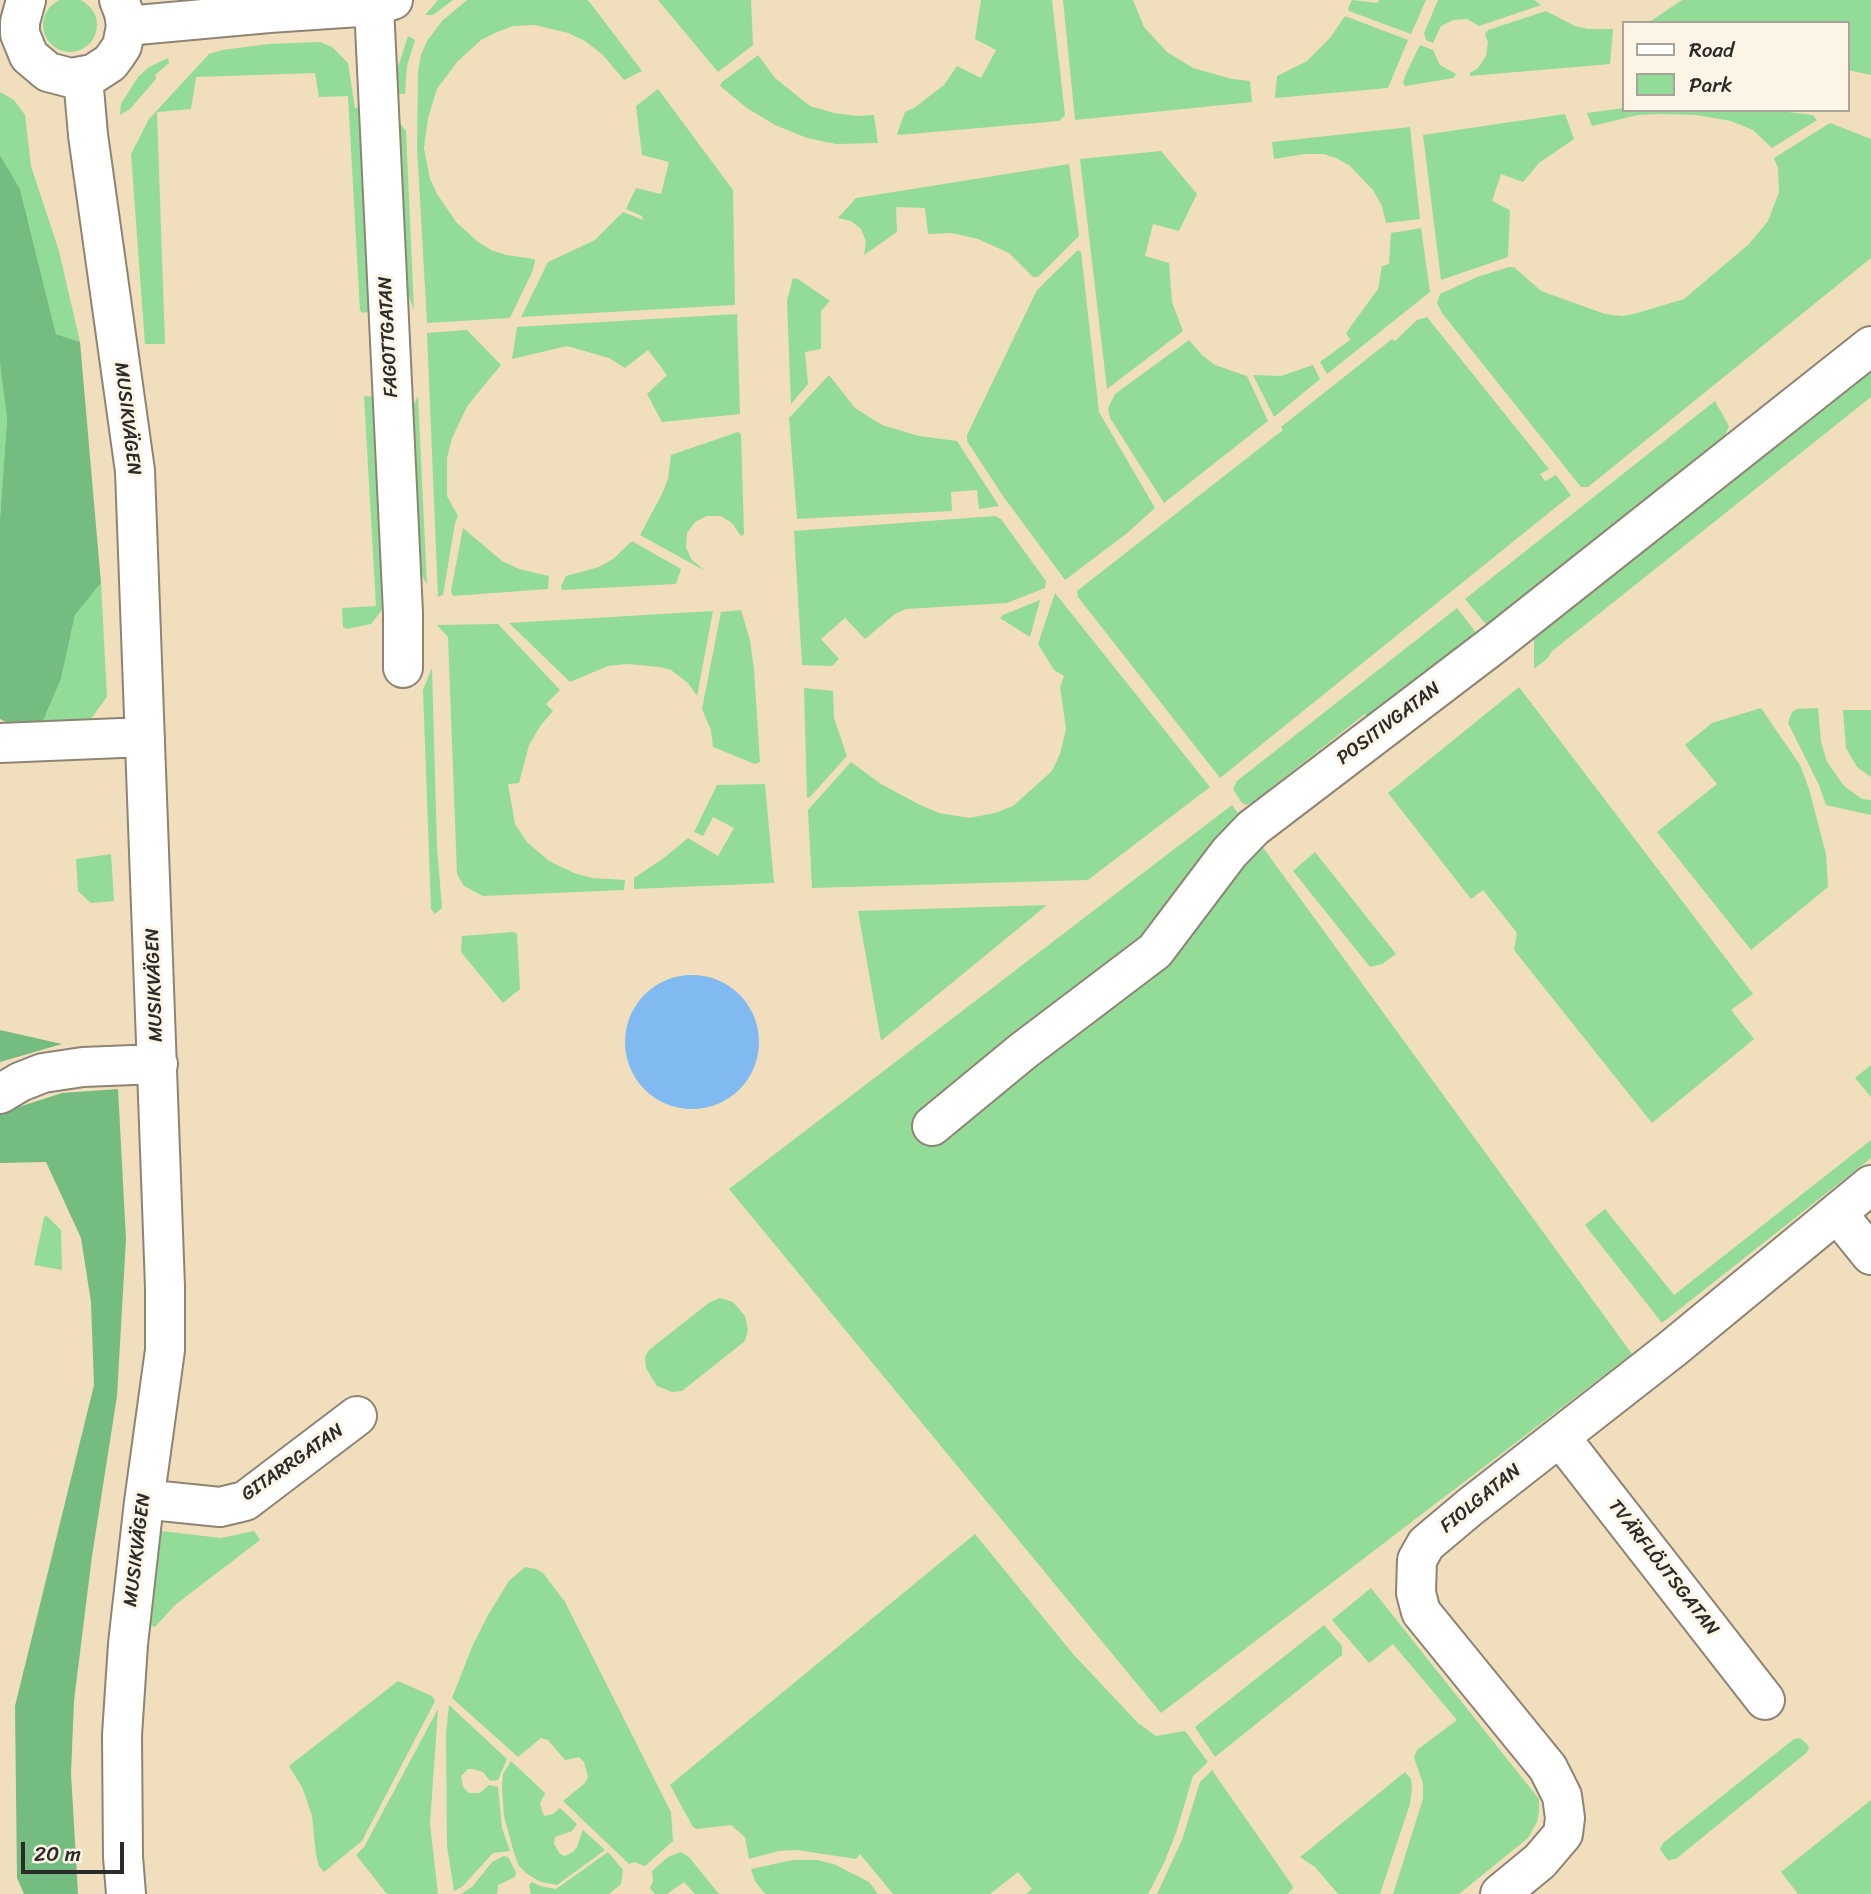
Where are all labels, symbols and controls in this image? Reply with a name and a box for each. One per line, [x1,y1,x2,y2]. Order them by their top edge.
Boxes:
legend [1622,21,1850,112]
text: Road [1689,31,1734,69]
text: Park [1689,66,1732,104]
street label: FAGOTTGATAN [374,276,404,398]
street label: MUSIKVÄGEN [109,361,145,477]
street label: POSITIVGATAN [1333,678,1445,770]
street label: MUSIKVÄGEN [142,928,168,1042]
street label: GITARRGATAN [238,1419,348,1507]
street label: FIOLGATAN [1436,1460,1526,1538]
street label: MUSIKVÄGEN [120,1492,156,1608]
street label: TVÄRFLÖJTSGATAN [1603,1495,1723,1641]
scale bar [24,1828,128,1872]
text: 20 m [34,1835,81,1873]

